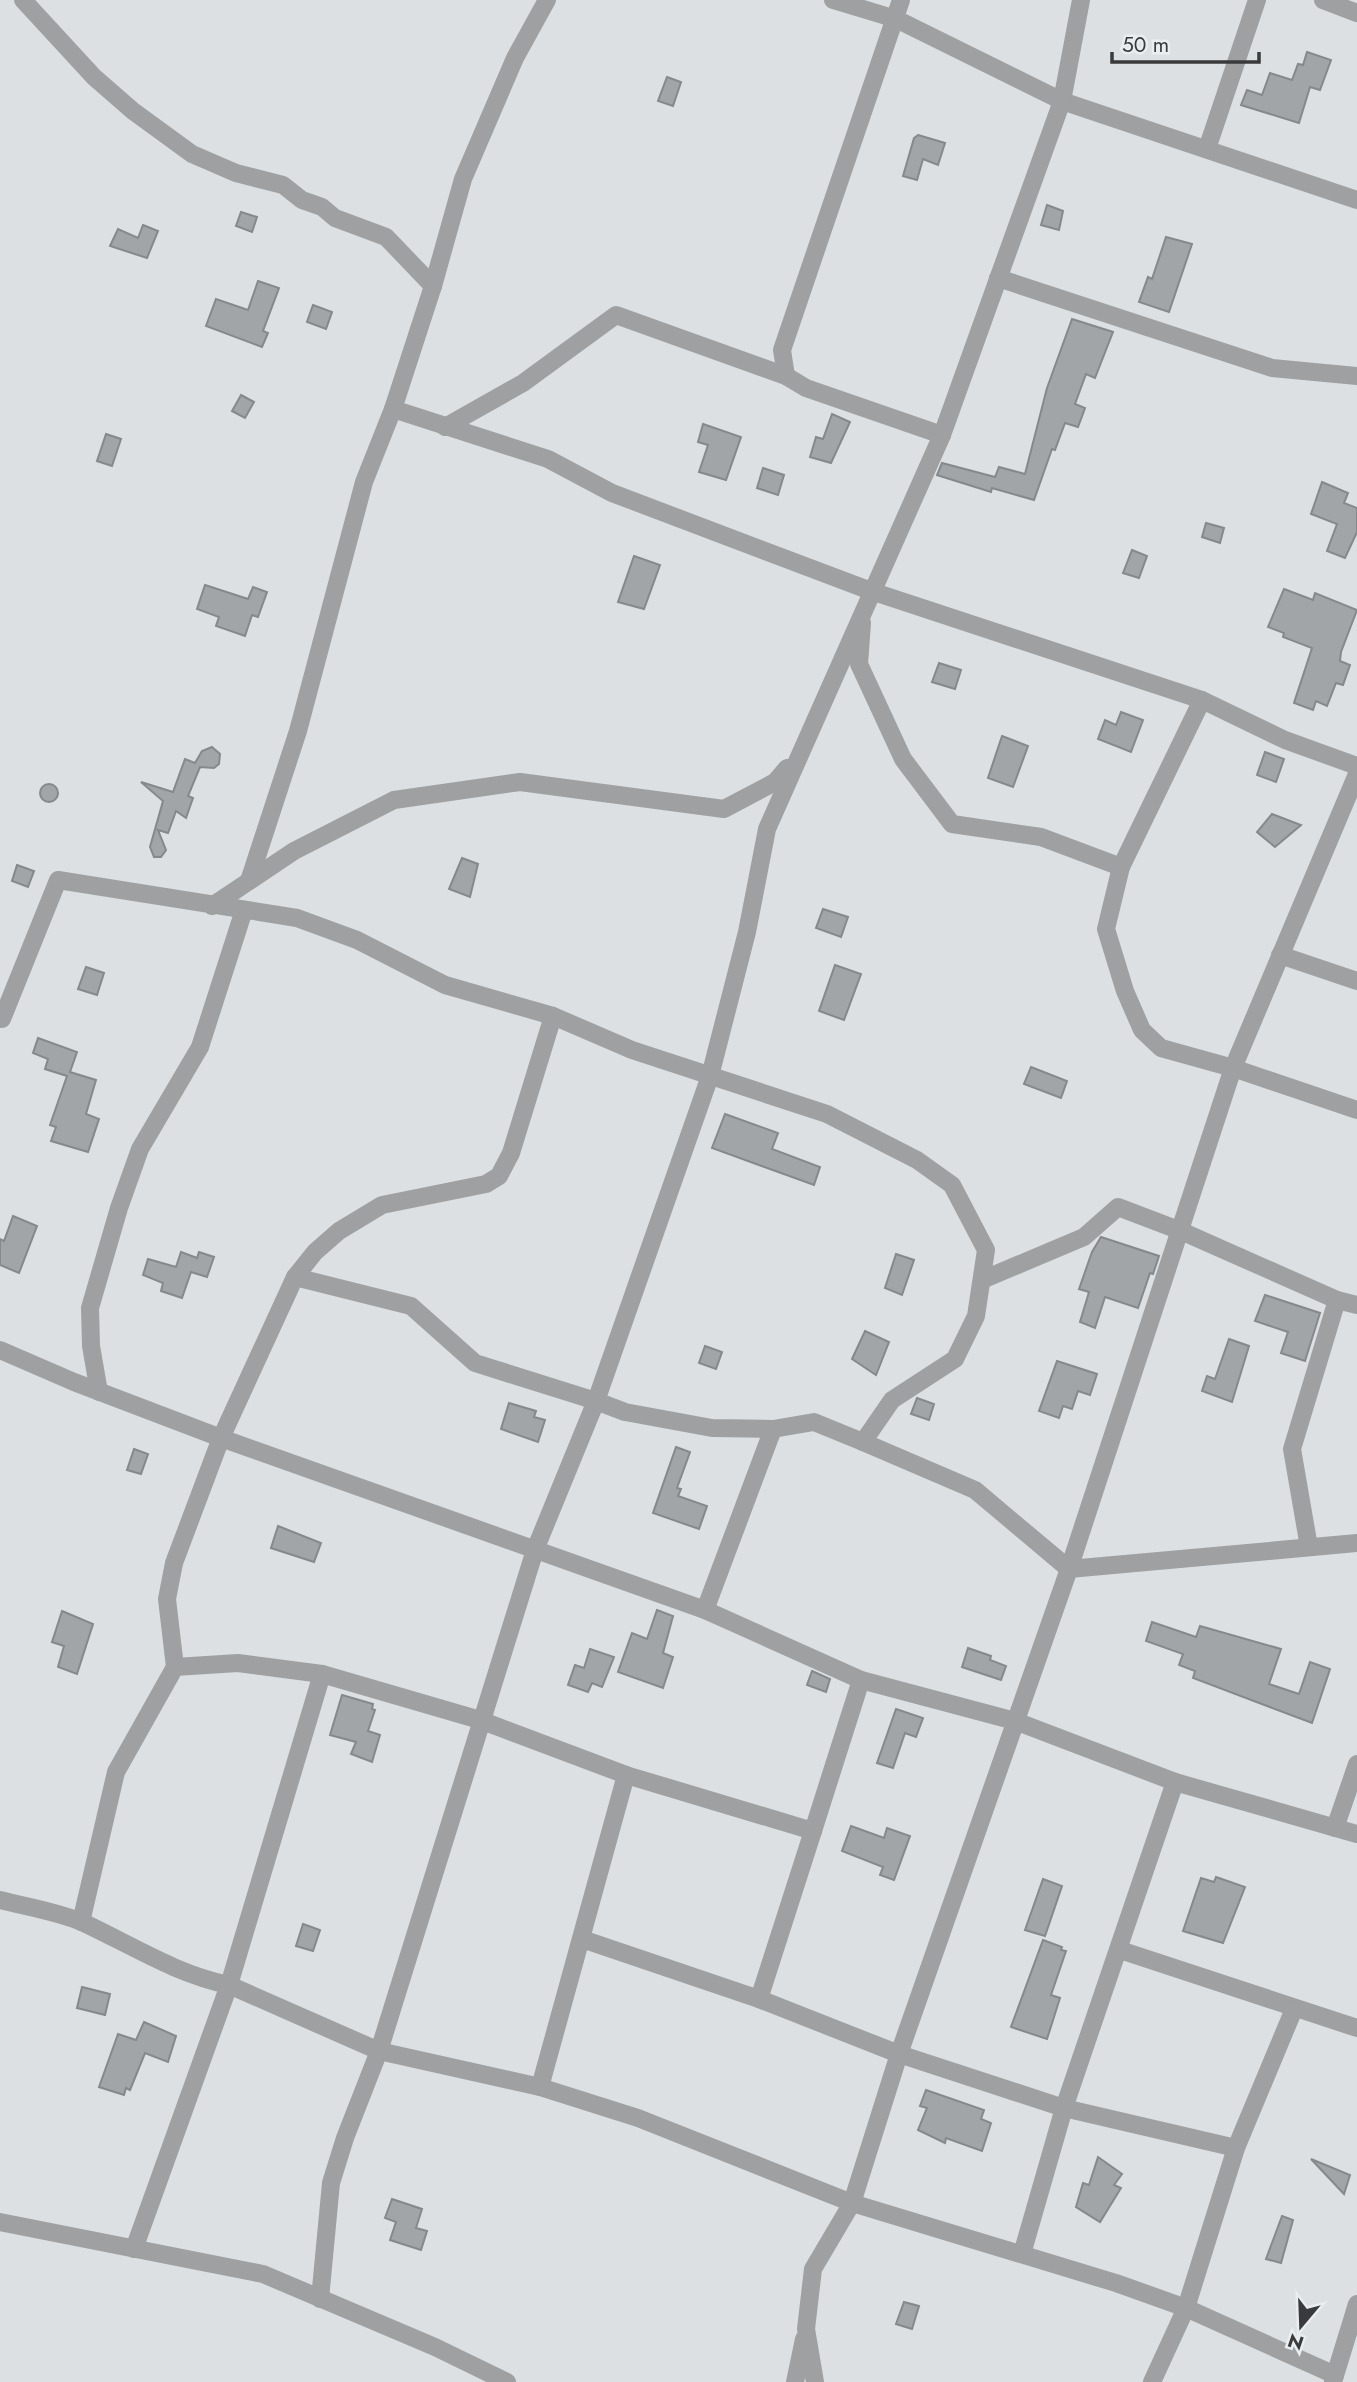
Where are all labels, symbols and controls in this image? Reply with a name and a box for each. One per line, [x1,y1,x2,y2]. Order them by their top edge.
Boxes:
scale bar [1112,21,1259,65]
text: 50 m [1122,30,1169,60]
north arrow [1266,2291,1336,2361]
text: N [1284,2326,1307,2357]

